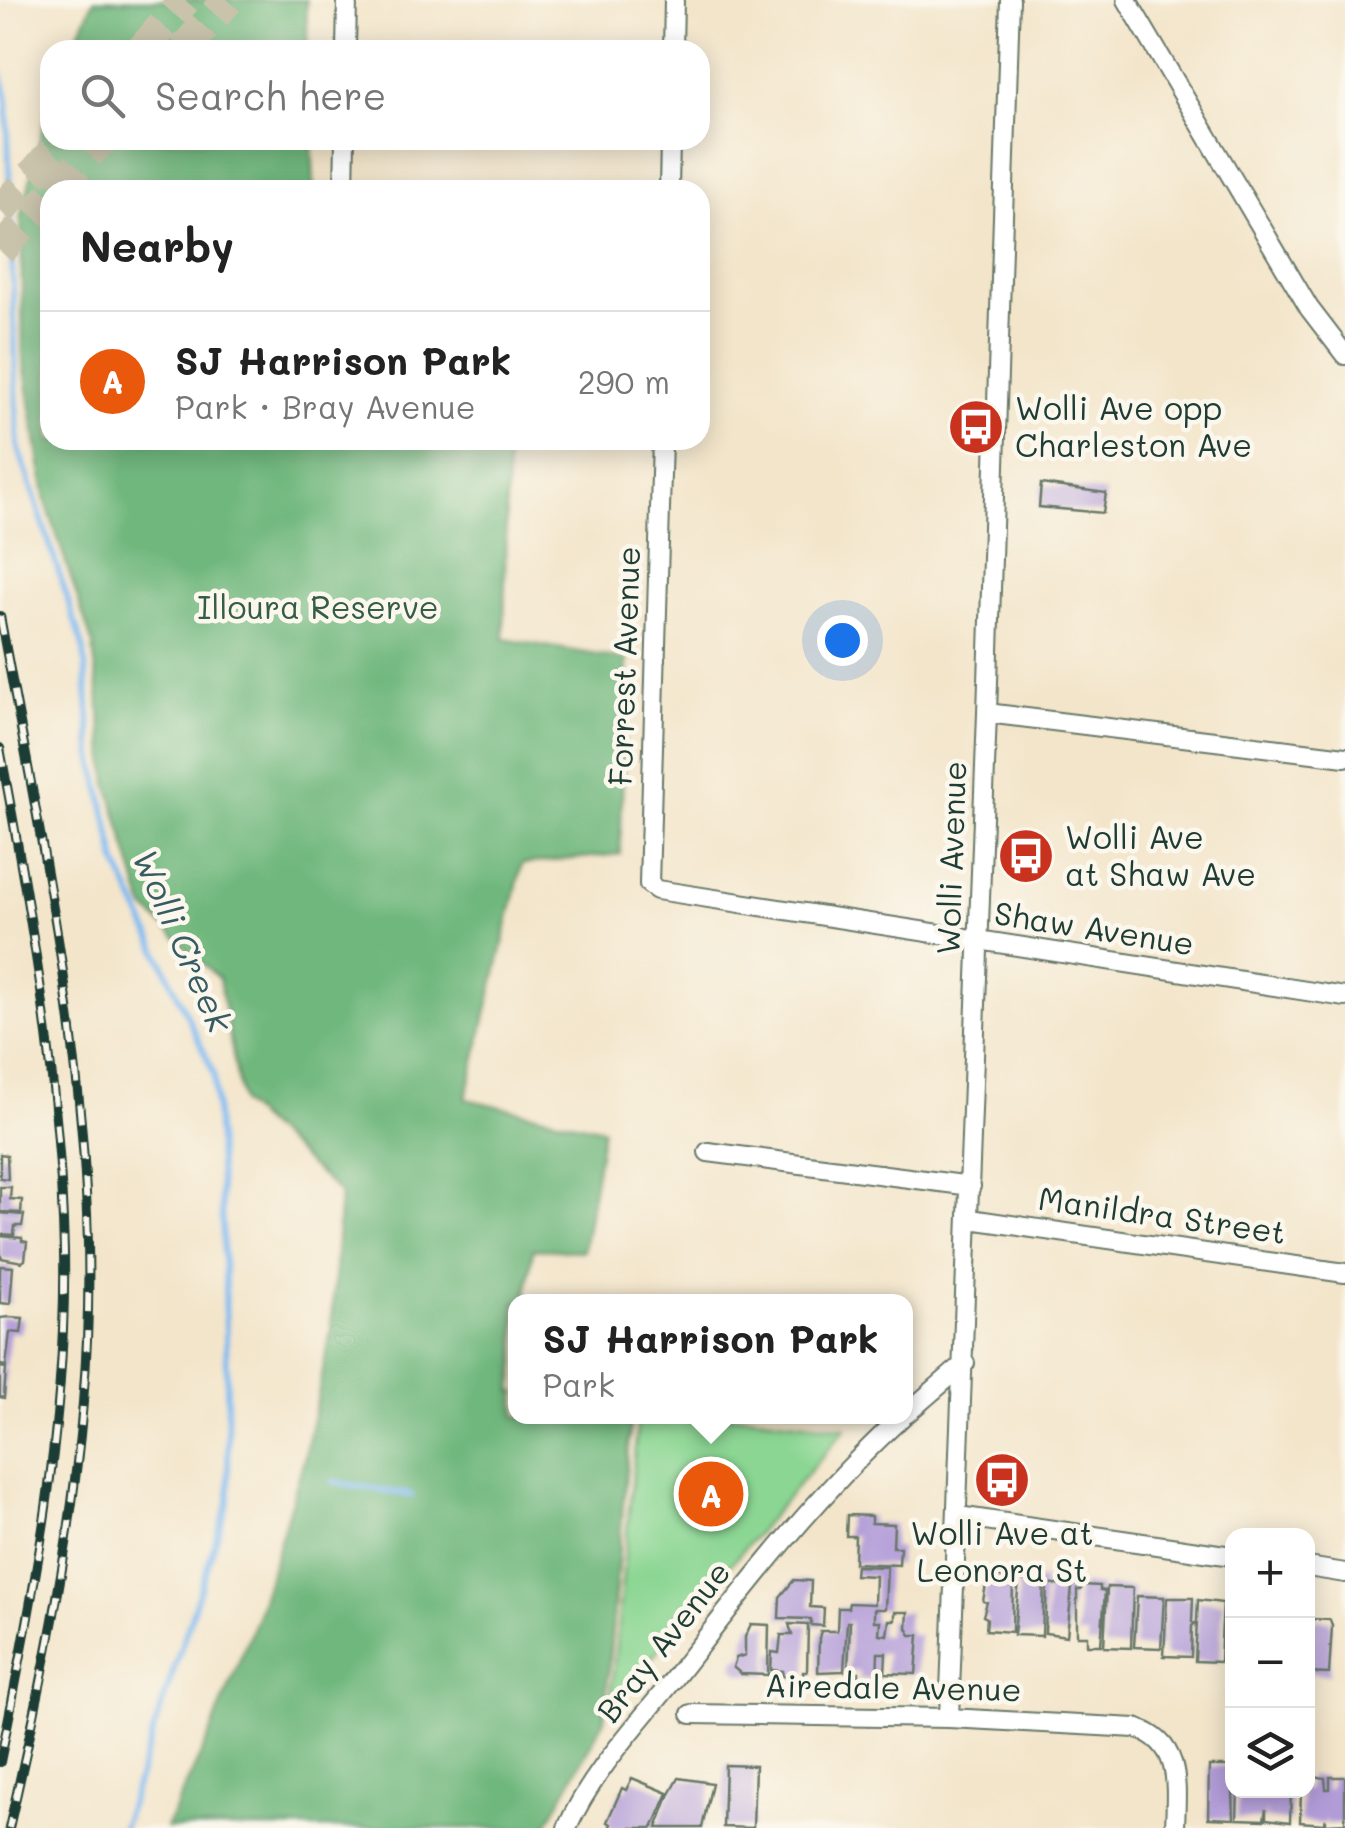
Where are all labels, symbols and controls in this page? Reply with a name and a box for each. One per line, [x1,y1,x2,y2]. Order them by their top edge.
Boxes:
search box [40,40,710,150]
icon: search [75,68,130,123]
text: Search here [155,70,386,120]
text: Nearby [80,218,234,273]
text: SJ Harrison Park [175,335,511,385]
text: A [101,360,124,402]
text: 290 m [578,360,670,402]
text: Park · Bray Avenue [175,385,476,427]
place label: Wolli Ave opp Charleston Ave [1015,386,1252,465]
bus stop icon: Wolli Ave opp Charleston Ave [946,397,1006,457]
street label: Forrest Avenue [598,546,648,786]
park label: Illoura Reserve [197,585,439,627]
your location [817,615,868,666]
street label: Wolli Avenue [926,760,974,956]
place label: Wolli Ave at Shaw Ave [1065,815,1256,894]
bus stop icon: Wolli Ave at Shaw Ave [996,826,1056,886]
water label: Wolli Creek [123,842,245,1040]
street label: Shaw Avenue [991,890,1197,964]
street label: Manildra Street [1036,1176,1289,1252]
popup [508,1294,913,1424]
text: SJ Harrison Park [542,1313,879,1363]
text: Park [542,1363,615,1405]
bus stop icon: Wolli Ave at Leonora St [972,1450,1032,1510]
pin: A [678,1456,744,1532]
place label: Wolli Ave at Leonora St [910,1511,1094,1590]
map controls [1225,1528,1315,1798]
button: + [1225,1528,1315,1618]
street label: Bray Avenue [586,1552,739,1731]
button: − [1225,1618,1315,1708]
street label: Airedale Avenue [764,1663,1022,1709]
button: layers [1225,1708,1315,1798]

